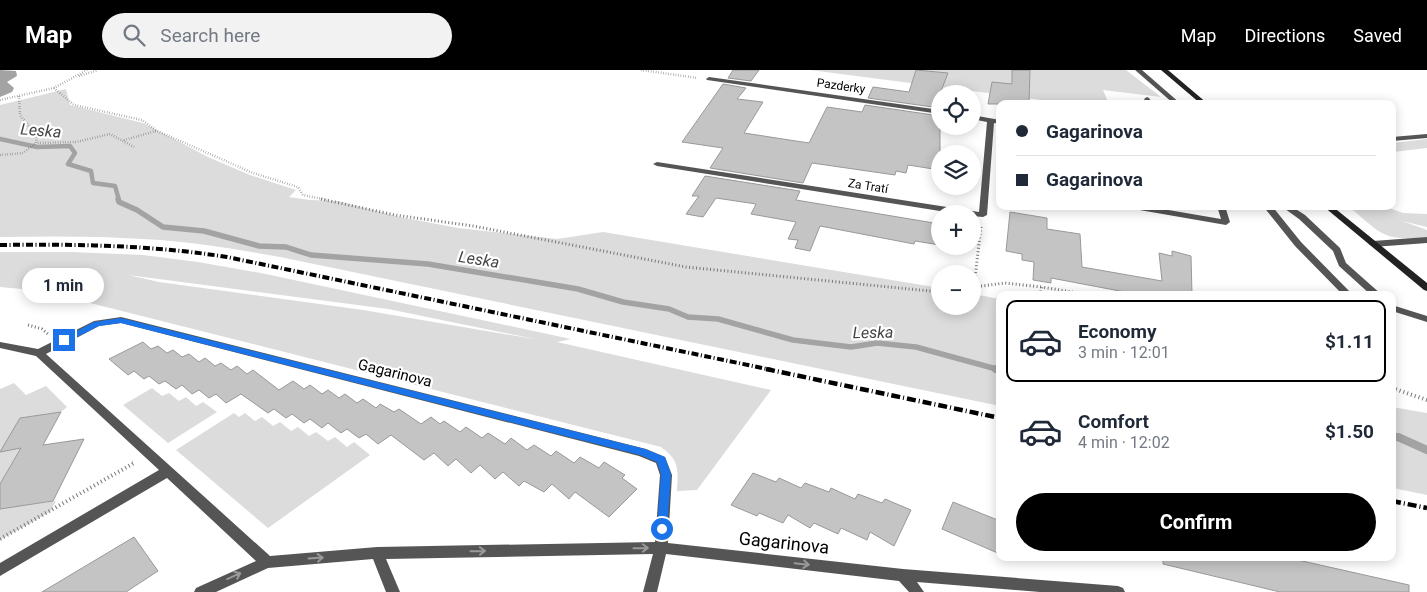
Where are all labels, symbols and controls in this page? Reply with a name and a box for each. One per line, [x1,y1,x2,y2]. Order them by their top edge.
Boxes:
search box [102,13,452,58]
text: Map [25,21,72,49]
icon: search [120,21,148,49]
text: Search here [160,24,260,47]
text: Map [1181,25,1216,46]
text: Directions [1244,25,1325,46]
text: Saved [1353,25,1402,46]
street label: Pazderky [816,76,866,96]
map controls [931,85,981,315]
button: locate [931,85,981,135]
water label: Leska [20,119,62,142]
text: Gagarinova [1046,120,1143,143]
button: layers [931,145,981,195]
text: Gagarinova [1046,168,1143,191]
street label: Za Tratí [847,176,890,196]
button: + [931,205,981,255]
water label: Leska [457,247,501,272]
button: − [931,265,981,315]
callout: 1 min [23,268,105,302]
text: 1 min [43,276,83,295]
icon: car [1018,319,1063,364]
text: Economy [1078,320,1157,343]
water label: Leska [852,323,894,342]
route end [53,329,75,351]
text: $1.11 [1325,330,1374,353]
text: 3 min · 12:01 [1078,343,1170,362]
street label: Gagarinova [356,355,434,391]
icon: car [1018,409,1063,454]
text: Comfort [1078,410,1149,433]
text: $1.50 [1325,420,1374,443]
text: 4 min · 12:02 [1078,433,1170,452]
button: Confirm [1016,493,1376,551]
route start [651,518,673,540]
street label: Gagarinova [738,527,830,558]
one-way arrow [632,543,648,553]
one-way arrow [470,546,486,556]
one-way arrow [308,553,324,563]
one-way arrow [794,559,810,569]
one-way arrow [226,571,241,581]

